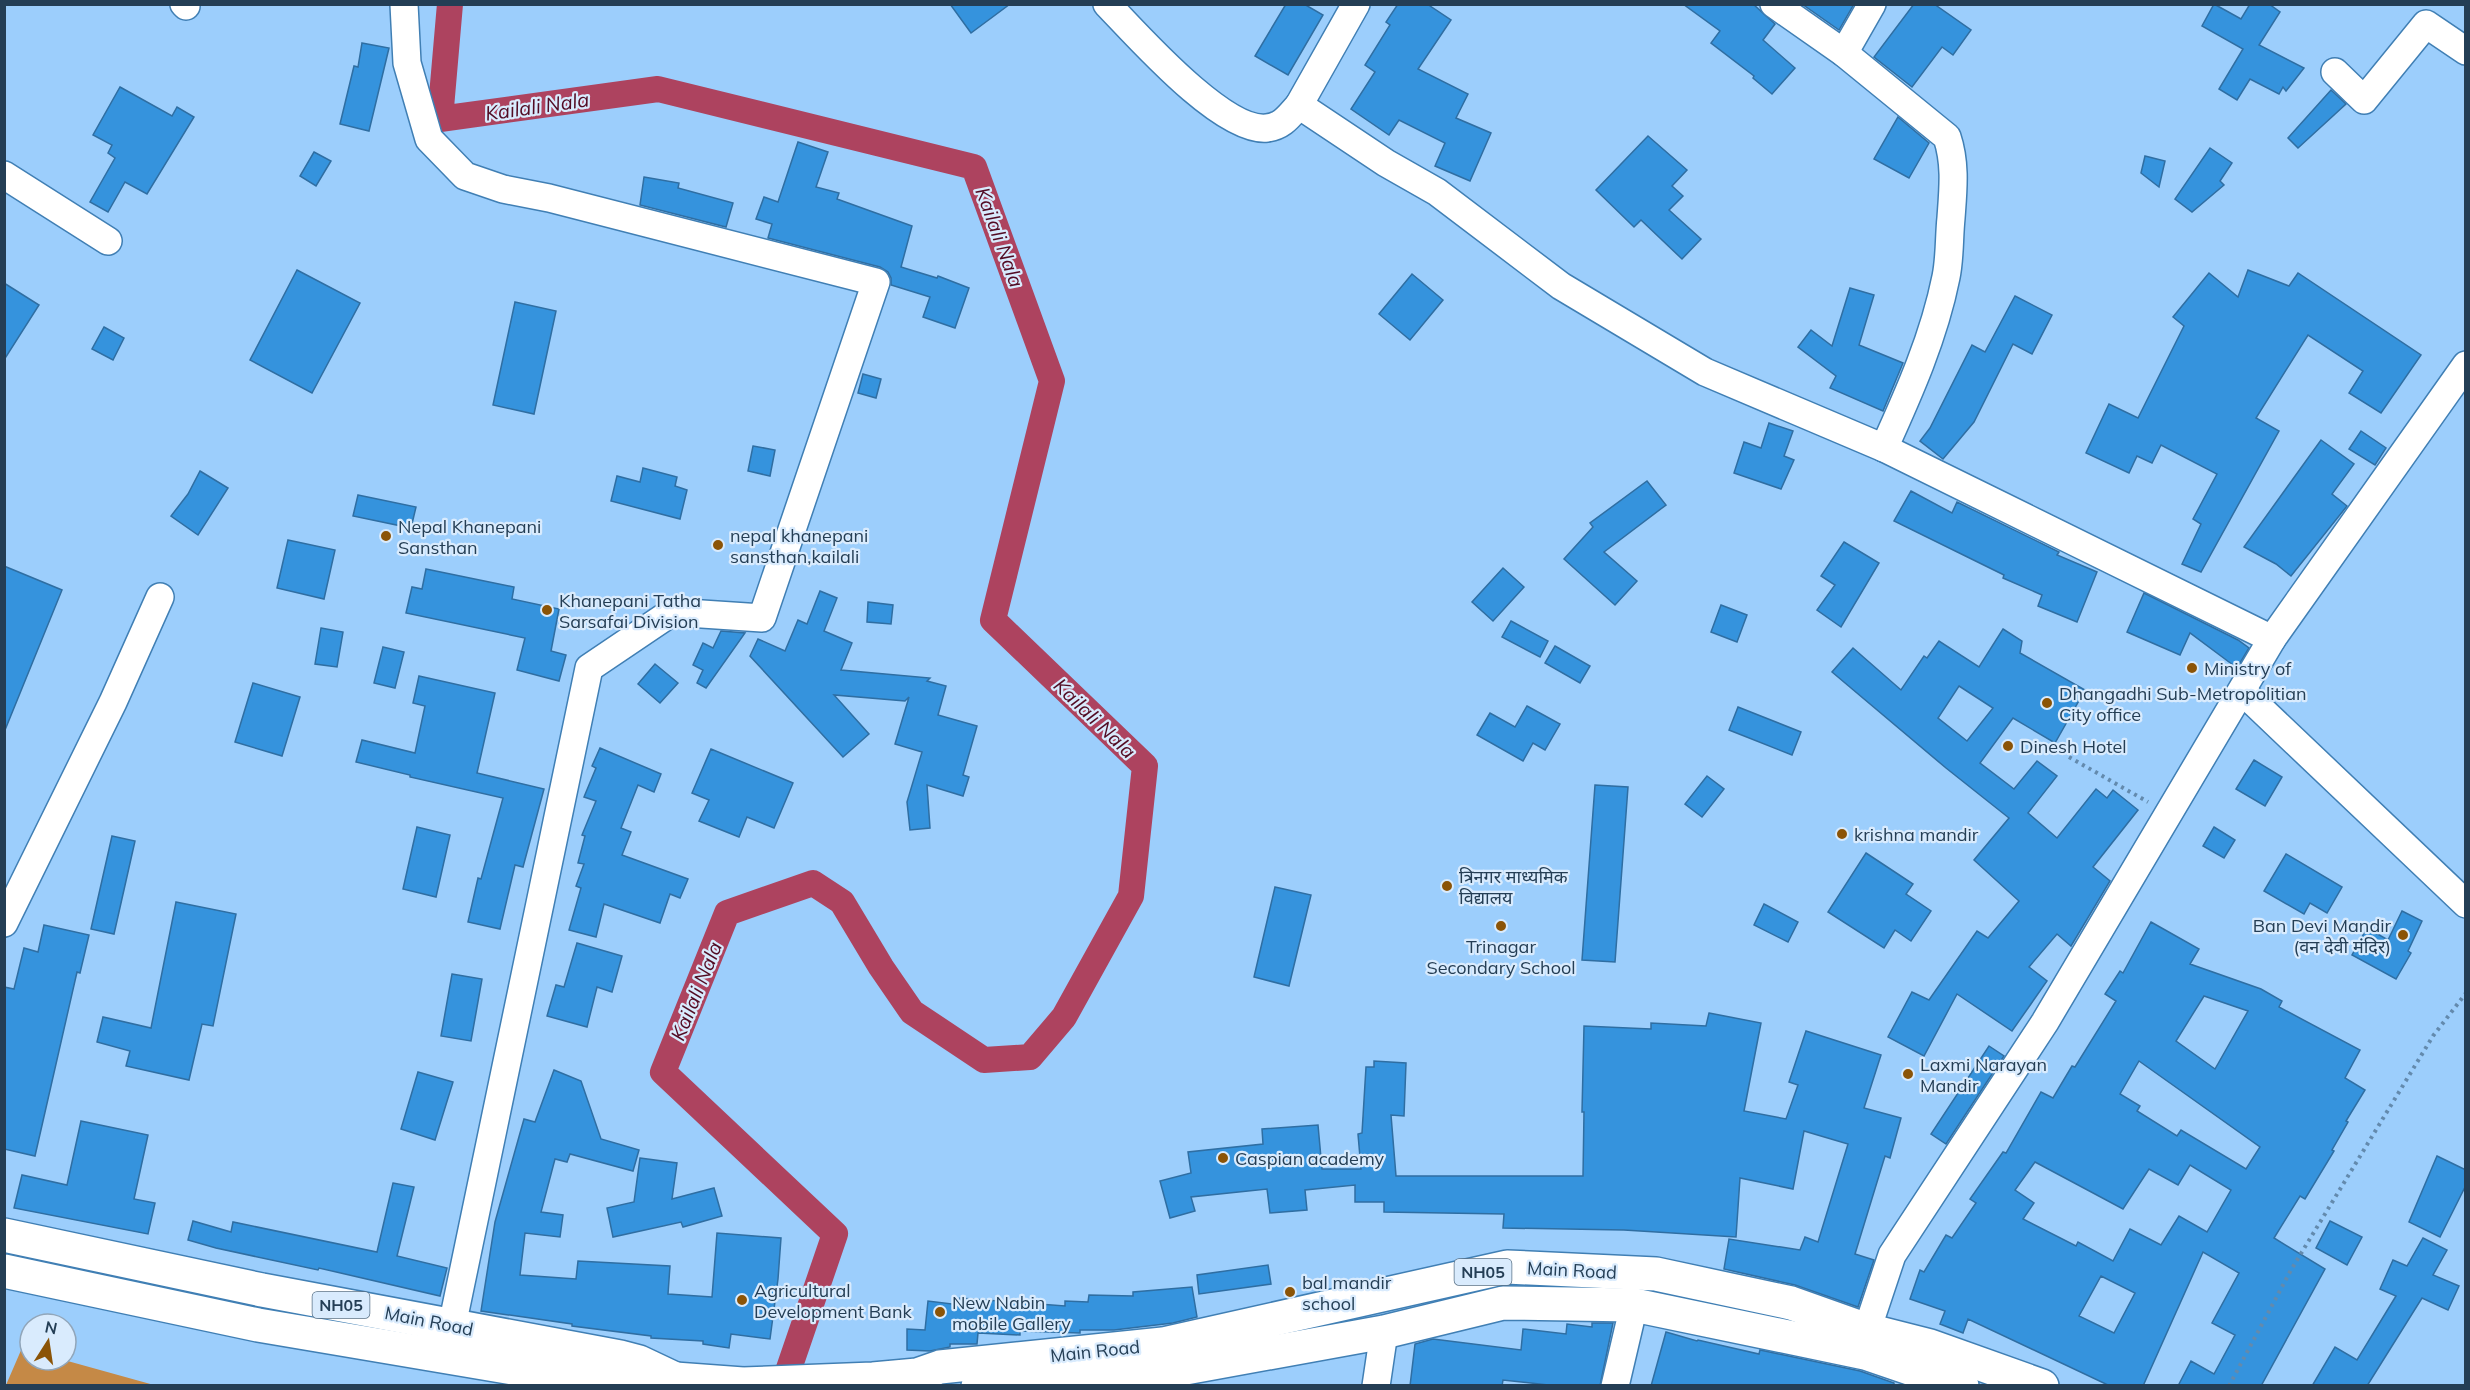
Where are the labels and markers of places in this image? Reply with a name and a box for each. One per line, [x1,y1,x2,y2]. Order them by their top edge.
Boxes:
place label: Nepal Khanepani Sansthan [398,515,541,559]
place label: nepal khanepani sansthan,kailali [730,524,868,568]
marker: Nepal Khanepani Sansthan [379,529,393,543]
marker: nepal khanepani sansthan,kailali [711,538,725,552]
place label: Khanepani Tatha Sarsafai Division [559,589,701,633]
marker: Khanepani Tatha Sarsafai Division [540,603,554,617]
place label: Ministry of [2204,657,2292,680]
marker: Ministry of [2185,661,2199,675]
place label: Dhangadhi Sub-Metropolitian City office [2059,682,2307,726]
marker: Dhangadhi Sub-Metropolitian City office [2040,696,2054,710]
place label: Dinesh Hotel [2020,735,2127,758]
marker: Dinesh Hotel [2001,739,2015,753]
place label: krishna mandir [1854,823,1979,846]
marker: krishna mandir [1835,827,1849,841]
place label: त्रिनगर माध्यमिक विद्यालय [1459,865,1569,909]
marker: त्रिनगर माध्यमिक विद्यालय [1440,879,1454,893]
place label: Ban Devi Mandir (वन देवी मंदिर) [2253,914,2391,958]
marker: Trinagar Secondary School [1494,919,1508,933]
marker: Ban Devi Mandir (वन देवी मंदिर) [2396,928,2410,942]
place label: Trinagar Secondary School [1426,935,1576,979]
place label: Laxmi Narayan Mandir [1920,1053,2047,1097]
marker: Laxmi Narayan Mandir [1901,1067,1915,1081]
place label: Caspian academy [1235,1147,1385,1170]
marker: Caspian academy [1216,1151,1230,1165]
place label: bal mandir school [1302,1271,1392,1315]
place label: Agricultural Development Bank [754,1279,912,1323]
marker: bal mandir school [1283,1285,1297,1299]
place label: New Nabin mobile Gallery [952,1291,1071,1335]
marker: Agricultural Development Bank [735,1293,749,1307]
marker: New Nabin mobile Gallery [933,1305,947,1319]

